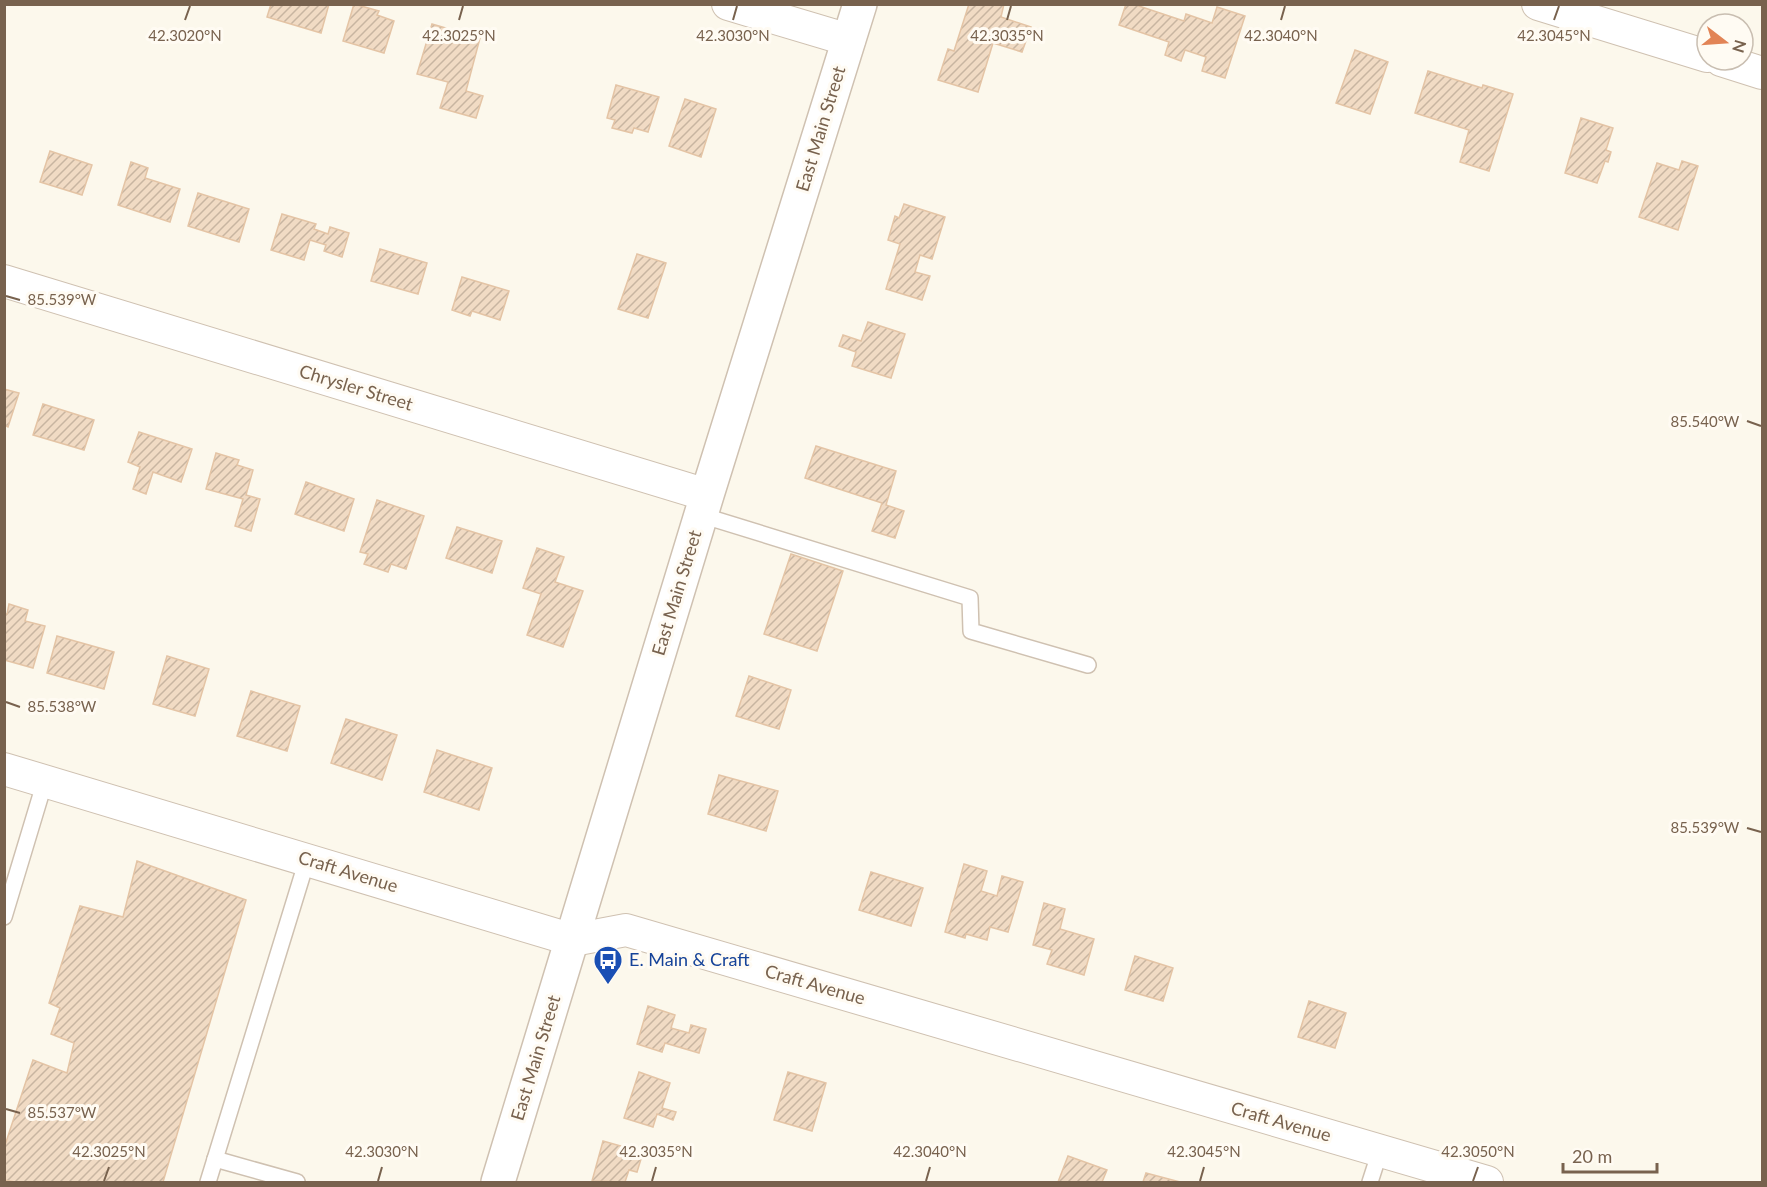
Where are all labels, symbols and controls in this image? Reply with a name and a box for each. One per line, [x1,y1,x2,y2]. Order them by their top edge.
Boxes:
north arrow [1695,12,1755,72]
text: 42.3020°N [148,26,222,44]
text: 42.3025°N [422,26,496,44]
text: 42.3030°N [696,26,770,44]
text: 42.3035°N [970,26,1044,44]
text: 42.3040°N [1244,26,1318,44]
text: 42.3045°N [1517,26,1591,44]
text: N [1729,38,1751,55]
street label: East Main Street [791,63,850,194]
text: 85.539°W [28,290,97,308]
street label: Chrysler Street [297,359,416,415]
text: 85.540°W [1671,412,1740,430]
street label: East Main Street [647,527,706,658]
text: 85.538°W [28,697,97,715]
text: 85.539°W [1671,818,1740,836]
street label: Craft Avenue [296,845,401,897]
bus stop icon: E. Main & Craft [592,944,624,986]
place label: E. Main & Craft [629,948,750,970]
street label: Craft Avenue [763,959,868,1009]
street label: East Main Street [506,992,565,1123]
street label: Craft Avenue [1229,1096,1334,1146]
text: 85.537°W [28,1103,97,1121]
scale bar [1563,1136,1658,1174]
text: 42.3025°N [72,1142,146,1160]
text: 42.3030°N [345,1142,419,1160]
text: 42.3035°N [619,1142,693,1160]
text: 42.3040°N [893,1142,967,1160]
text: 42.3045°N [1167,1142,1241,1160]
text: 42.3050°N [1441,1142,1515,1160]
text: 20 m [1572,1145,1612,1167]

